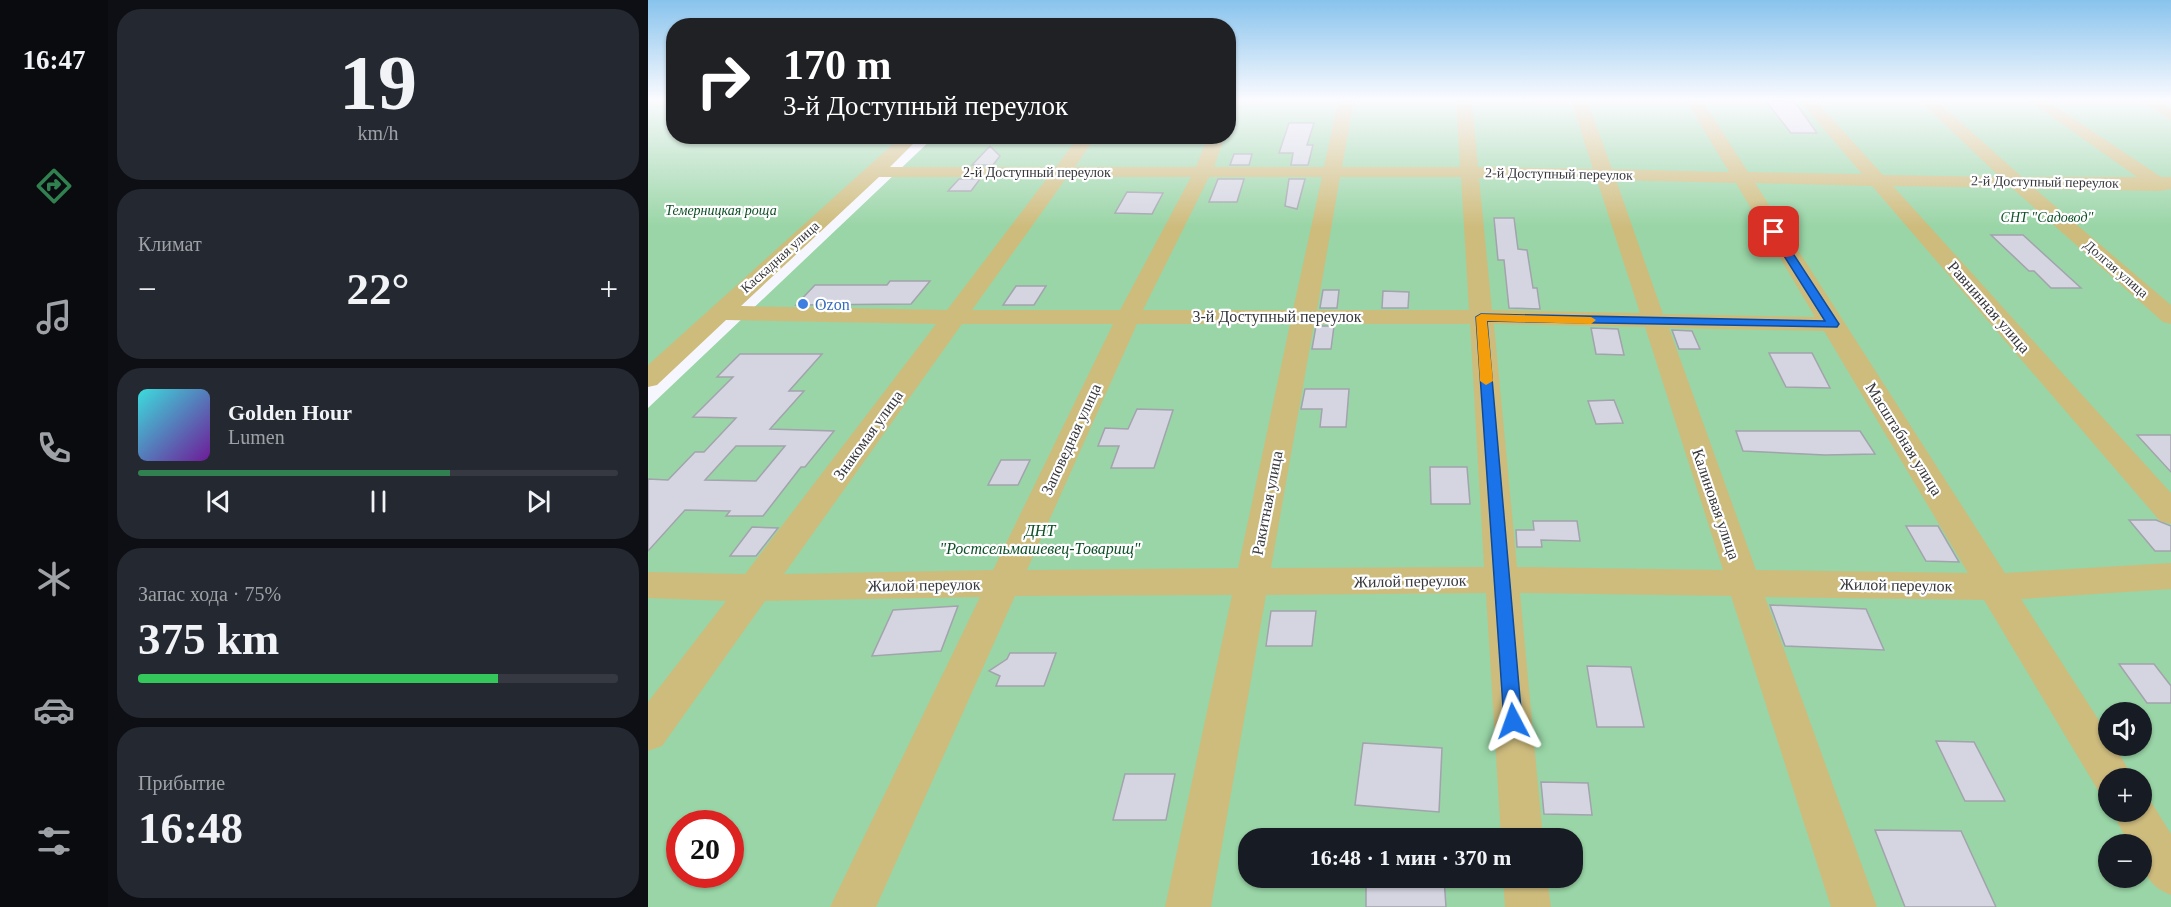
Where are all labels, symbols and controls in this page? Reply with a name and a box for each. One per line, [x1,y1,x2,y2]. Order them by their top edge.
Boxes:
text: 19 [339,39,417,126]
icon: right [684,42,762,120]
text: 170 m [783,42,892,88]
text: 16:47 [23,45,86,75]
text: 3-й Доступный переулок [783,91,1068,121]
text: km/h [357,122,399,144]
icon: directions [33,165,75,207]
street label: 2-й Доступный переулок [963,165,1111,180]
street label: 2-й Доступный переулок [1485,165,1633,183]
street label: 2-й Доступный переулок [1971,173,2119,191]
park label: Темерницкая роща [665,203,777,218]
pin [1748,206,1799,257]
park label: СНТ "Садовод" [2001,210,2094,225]
icon: arrive [1757,215,1790,248]
street label: Каскадная улица [738,218,823,296]
text: Климат [138,233,202,255]
street label: Долгая улица [2081,237,2152,301]
street label: Равнинная улица [1944,258,2033,357]
text: 22° [347,264,410,314]
text: − [138,271,157,307]
text: + [599,271,618,307]
icon: music [33,296,75,338]
place label: Ozon [815,296,850,313]
marker: Ozon [796,297,810,311]
street label: 3-й Доступный переулок [1193,308,1362,326]
street label: Масштабная улица [1862,379,1946,499]
street label: Заповедная улица [1038,381,1105,498]
street label: Знакомая улица [830,387,907,484]
text: Golden Hour [228,400,352,425]
text: Lumen [228,426,285,448]
icon: phone [33,427,75,469]
street label: Калиновая улица [1688,446,1743,562]
street label: Ракитная улица [1249,449,1286,557]
icon: previous [202,485,235,518]
icon: pause [362,485,395,518]
icon: next [522,485,555,518]
park label: ДНТ "Ростсельмашевец-Товарищ" [939,522,1141,558]
icon: climate [33,558,75,600]
street label: Жилой переулок [1353,572,1467,591]
street label: Жилой переулок [867,576,981,595]
street label: Жилой переулок [1839,576,1953,595]
text: Запас хода · 75% [138,583,281,605]
text: 375 km [138,614,279,664]
icon: car [33,689,75,731]
position arrow [1481,689,1545,753]
map controls [2098,702,2152,888]
button: sound [2098,702,2152,756]
button: + [2098,768,2152,822]
text: Прибытие [138,772,225,794]
text: 16:48 [138,803,243,853]
speed limit sign: 20 [666,810,744,888]
icon: filters [33,820,75,862]
button: − [2098,834,2152,888]
text: 16:48 · 1 мин · 370 m [1310,845,1511,870]

